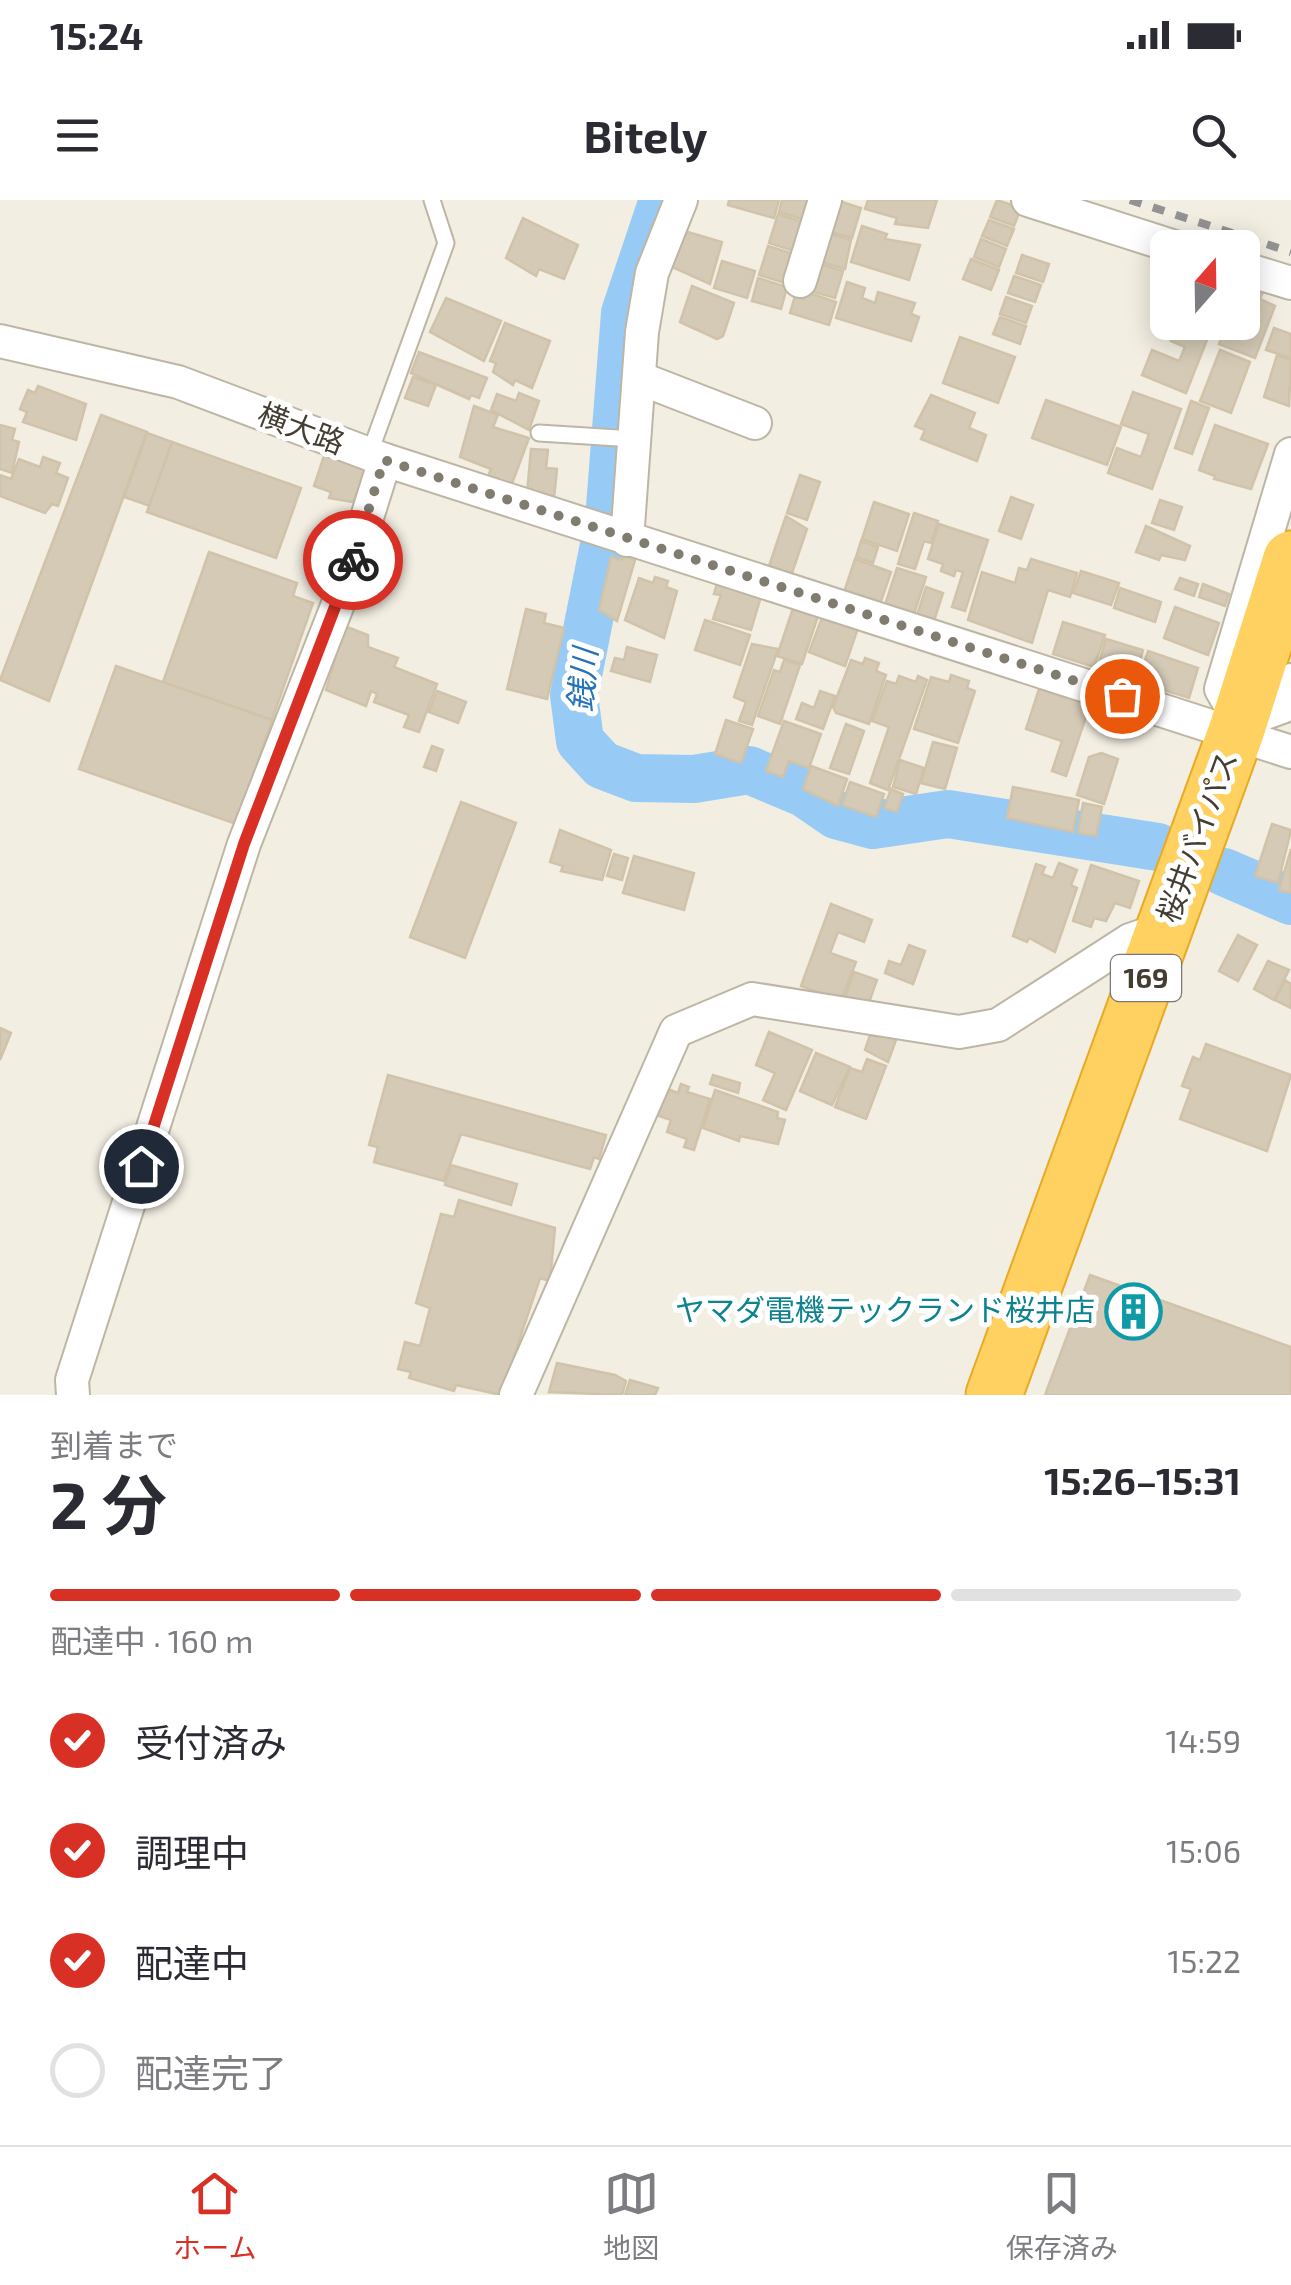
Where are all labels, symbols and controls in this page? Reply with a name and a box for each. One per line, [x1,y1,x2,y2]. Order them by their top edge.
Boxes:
text: 15:24 [50,12,143,58]
icon: menu [50,108,105,163]
text: Bitely [583,108,708,162]
icon: search [1186,108,1241,163]
north arrow [1150,230,1260,340]
map controls [1150,230,1260,340]
street label: 横大路 [253,394,350,460]
courier [303,510,403,610]
icon: bike [326,533,381,588]
water label: 銭川 [559,643,603,713]
pin [1080,654,1165,739]
icon: bag [1095,669,1150,724]
street label: 桜井バイパス [1149,746,1244,927]
road number: 169 [1111,955,1181,1001]
pin [99,1124,184,1209]
icon: home [114,1139,169,1194]
building icon: ヤマダ電機テックランド桜井店 [1104,1281,1164,1341]
place label: ヤマダ電機テックランド桜井店 [675,1291,1095,1327]
text: 到着まで [50,1425,178,1463]
text: 15:26–15:31 [1044,1457,1241,1503]
text: 2 分 [50,1464,167,1542]
text: 配達中 · 160 m [50,1621,253,1659]
icon: check [50,1713,105,1768]
text: 受付済み [135,1719,287,1765]
text: 14:59 [1166,1721,1241,1759]
icon: check [50,1823,105,1878]
text: 調理中 [135,1829,249,1875]
text: 15:06 [1166,1831,1241,1869]
icon: check [50,1933,105,1988]
text: 配達中 [135,1939,249,1985]
text: 15:22 [1168,1941,1241,1979]
text: 配達完了 [135,2049,287,2095]
tab: ホーム [173,2166,256,2266]
tab: 地図 [603,2166,659,2266]
tab: 保存済み [1006,2166,1118,2266]

